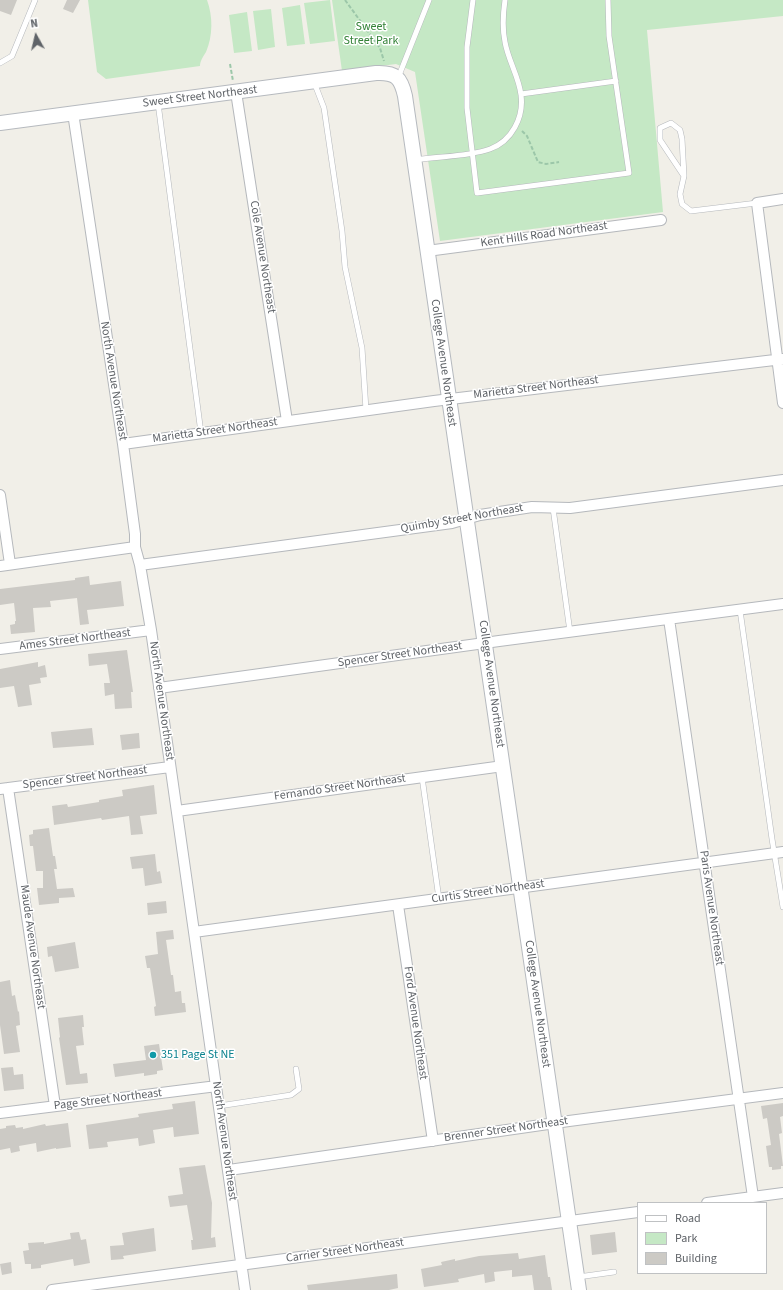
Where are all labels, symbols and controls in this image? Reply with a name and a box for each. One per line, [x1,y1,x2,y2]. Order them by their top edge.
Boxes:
north arrow [16,16,56,56]
text: N [30,16,39,32]
park label: Sweet Street Park [344,20,398,48]
street label: Sweet Street Northeast [142,83,258,111]
street label: Cole Avenue Northeast [246,200,278,314]
street label: Kent Hills Road Northeast [480,219,608,251]
street label: College Avenue Northeast [427,298,459,428]
street label: North Avenue Northeast [96,320,130,442]
street label: Marietta Street Northeast [473,373,599,403]
street label: Marietta Street Northeast [152,415,278,447]
street label: Quimby Street Northeast [400,501,524,537]
street label: College Avenue Northeast [475,619,507,749]
street label: Ames Street Northeast [19,626,131,654]
street label: Spencer Street Northeast [337,639,463,671]
street label: North Avenue Northeast [145,640,177,762]
street label: Spencer Street Northeast [22,763,148,793]
street label: Fernando Street Northeast [273,772,407,804]
street label: Paris Avenue Northeast [696,850,726,966]
street label: Curtis Street Northeast [431,877,545,907]
street label: Maude Avenue Northeast [16,884,48,1010]
street label: College Avenue Northeast [521,939,553,1069]
street label: Ford Avenue Northeast [400,965,430,1081]
place label: 351 Page St NE [161,1048,235,1062]
marker: 351 Page St NE [148,1050,158,1060]
street label: North Avenue Northeast [208,1080,240,1202]
street label: Page Street Northeast [53,1086,163,1114]
street label: Brenner Street Northeast [443,1114,569,1146]
legend [637,1202,767,1274]
text: Road [675,1210,701,1227]
text: Park [675,1230,697,1247]
street label: Carrier Street Northeast [285,1236,405,1266]
text: Building [675,1250,717,1267]

